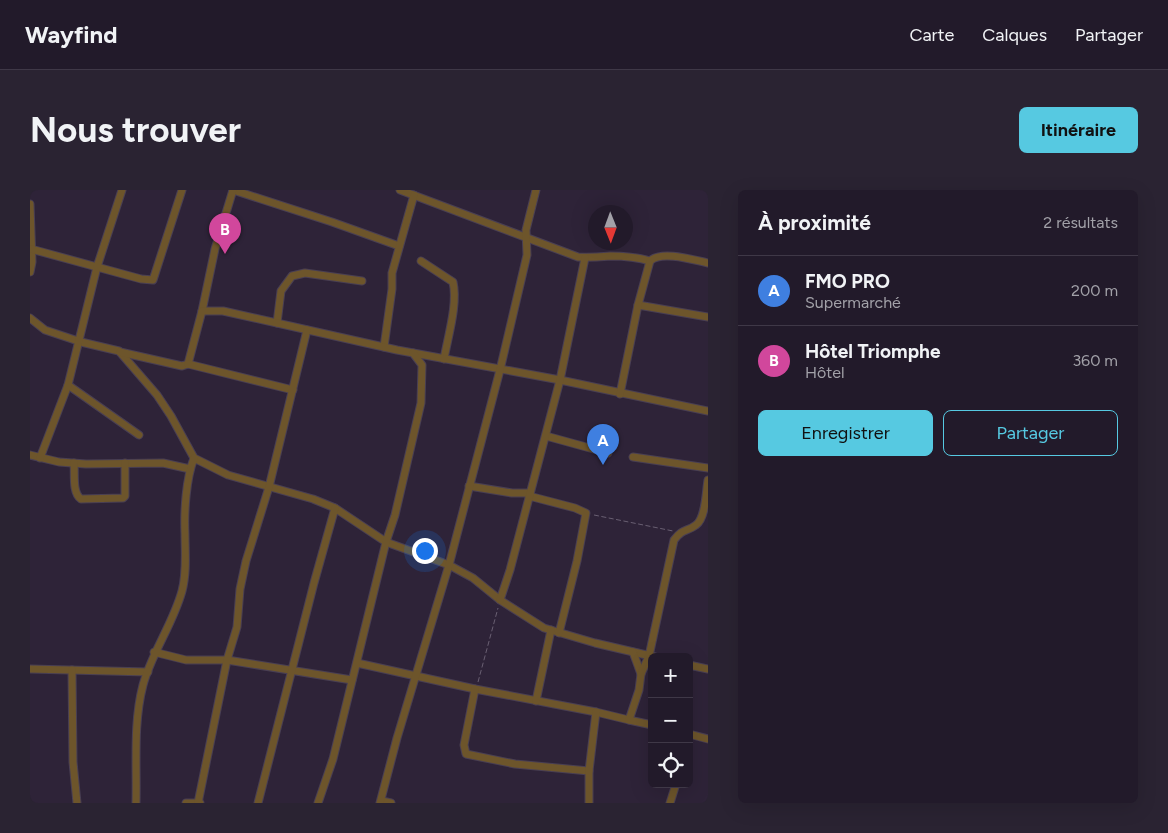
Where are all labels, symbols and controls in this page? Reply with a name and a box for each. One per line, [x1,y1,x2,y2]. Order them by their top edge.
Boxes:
text: Wayfind [25,20,118,49]
text: Carte [909,24,954,46]
text: Calques [982,24,1047,46]
text: Partager [1075,24,1143,46]
button: Itinéraire [1019,107,1138,153]
text: Nous trouver [30,109,241,151]
north arrow [588,205,633,250]
text: À proximité [758,210,871,235]
pin: B [209,213,241,254]
text: 2 résultats [1043,213,1118,232]
text: FMO PRO [805,270,890,293]
text: A [768,281,780,300]
text: 200 m [1071,281,1118,300]
text: Supermarché [805,293,901,312]
text: Hôtel Triomphe [805,340,940,363]
text: B [769,351,779,370]
text: 360 m [1072,351,1118,370]
text: Hôtel [805,363,845,382]
button: Enregistrer [758,410,933,456]
button: Partager [943,410,1118,456]
pin: A [587,424,619,465]
your location [412,538,438,564]
map controls [648,653,693,788]
button: + [648,653,693,698]
button: − [648,698,693,743]
button: locate [648,743,693,788]

